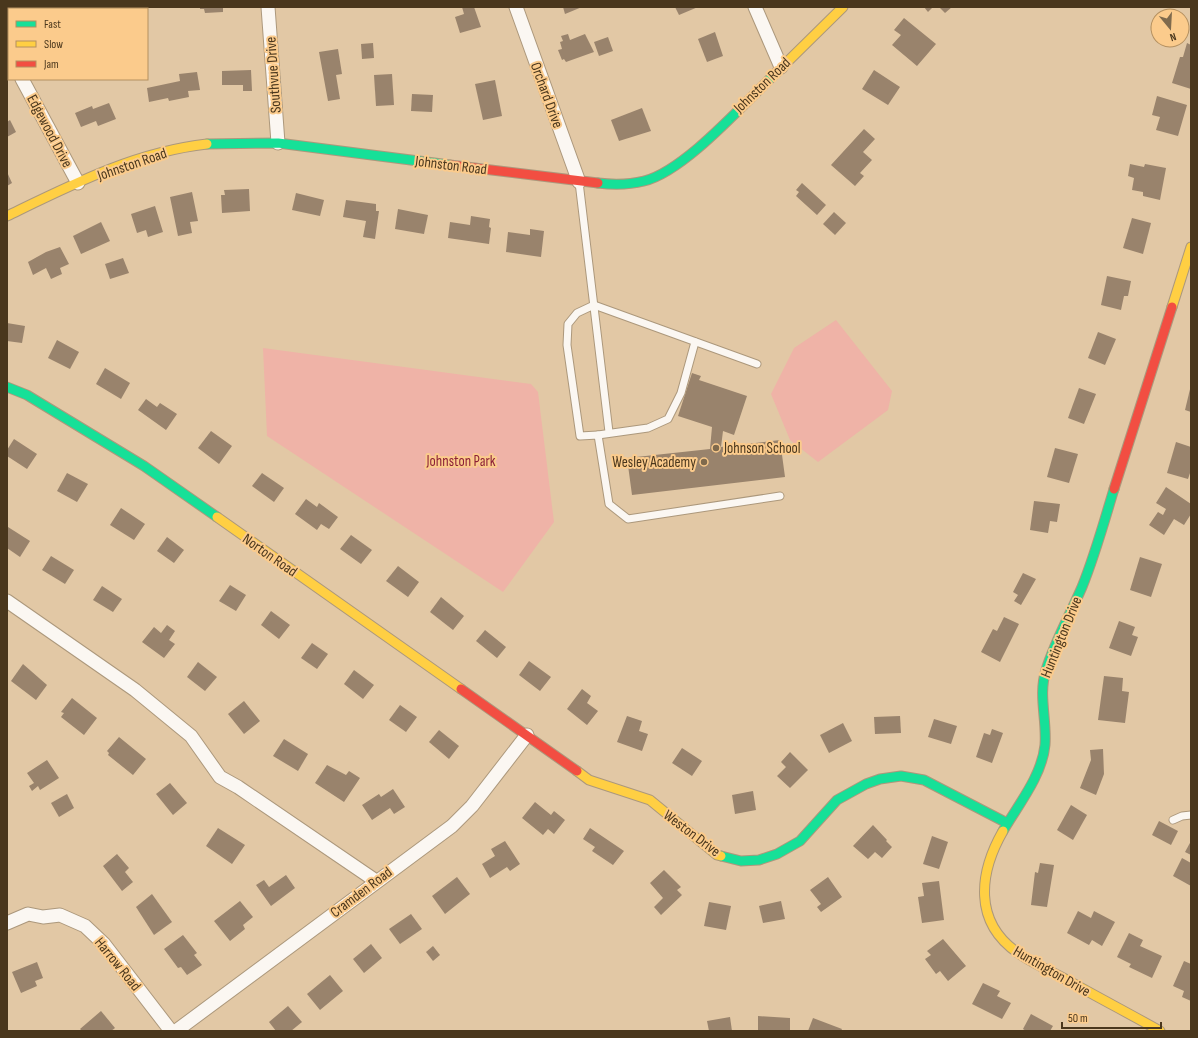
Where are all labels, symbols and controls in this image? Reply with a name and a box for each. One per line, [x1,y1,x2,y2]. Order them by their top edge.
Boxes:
legend [8,8,148,80]
north arrow [1150,8,1190,48]
text: Fast [44,17,61,32]
text: N [1168,30,1178,44]
street label: Southvue Drive [261,36,286,114]
text: Slow [44,37,63,52]
street label: Johnston Road [729,54,795,118]
text: Jam [43,57,59,72]
street label: Orchard Drive [526,60,567,131]
street label: Edgewood Drive [22,92,77,171]
street label: Johnston Road [94,144,169,186]
street label: Johnston Road [413,152,488,179]
place label: Johnson School [723,439,801,458]
marker: Johnson School [711,443,721,453]
park label: Johnston Park [426,452,496,471]
place label: Wesley Academy [612,453,696,472]
marker: Wesley Academy [699,457,709,467]
street label: Norton Road [239,530,301,581]
street label: Huntington Drive [1037,594,1086,681]
street label: Weston Drive [659,806,724,861]
street label: Cramden Road [327,863,396,922]
street label: Harrow Road [90,934,145,995]
street label: Huntington Drive [1010,942,1094,1001]
scale bar [1062,1004,1161,1030]
text: 50 m [1068,1011,1088,1026]

